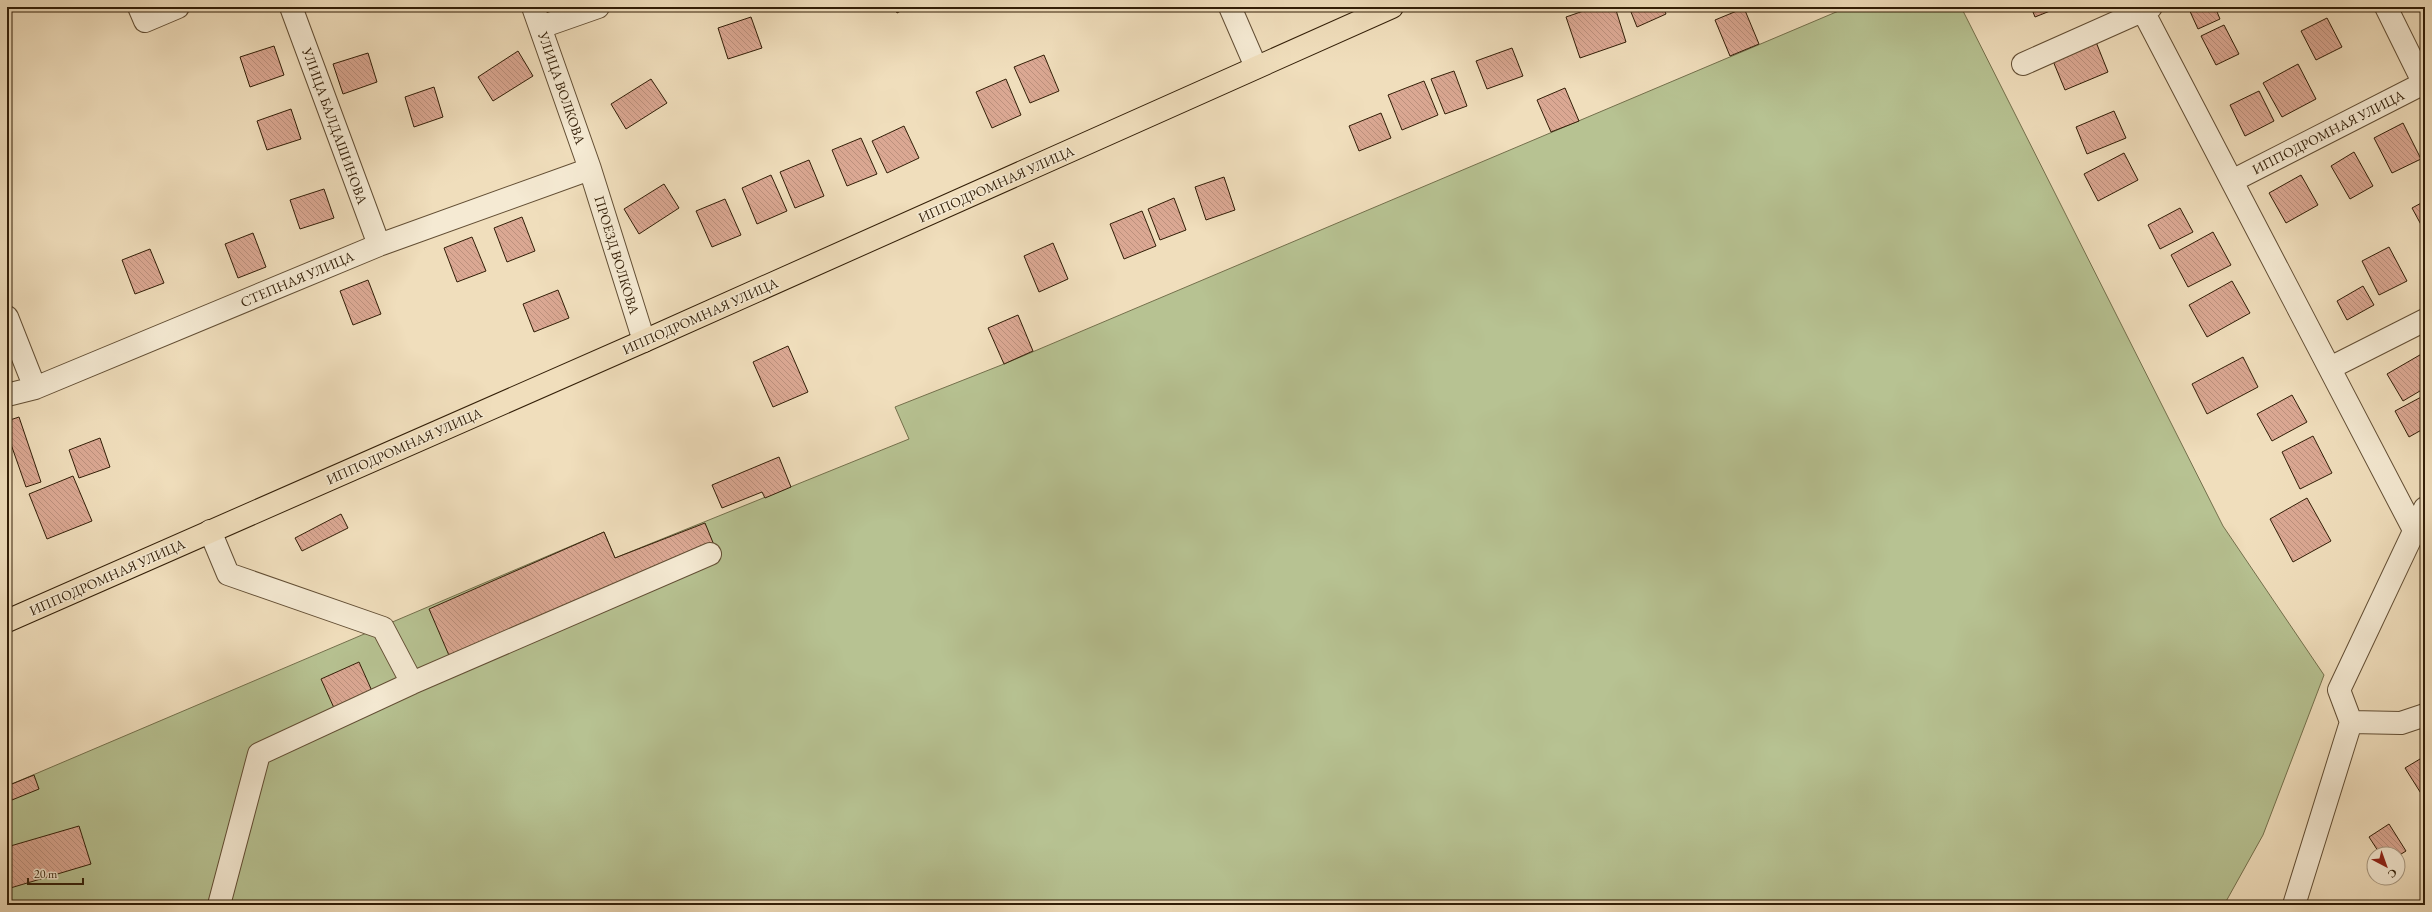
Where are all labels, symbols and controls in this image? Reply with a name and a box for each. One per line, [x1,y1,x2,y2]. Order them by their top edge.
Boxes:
street label: УЛИЦА ВОЛКОВА [534,28,590,147]
street label: УЛИЦА БАЛДАШИНОВА [298,44,372,207]
street label: ИППОДРОМНАЯ УЛИЦА [2249,86,2407,178]
street label: ИППОДРОМНАЯ УЛИЦА [915,141,1077,227]
street label: ПРОЕЗД ВОЛКОВА [590,193,644,317]
street label: СТЕПНАЯ УЛИЦА [237,247,357,311]
street label: ИППОДРОМНАЯ УЛИЦА [619,273,781,359]
street label: ИППОДРОМНАЯ УЛИЦА [323,403,485,489]
street label: ИППОДРОМНАЯ УЛИЦА [26,534,188,620]
north arrow [2366,846,2406,886]
scale bar [28,860,83,886]
text: 20 m [34,866,58,882]
text: С [2385,866,2400,882]

